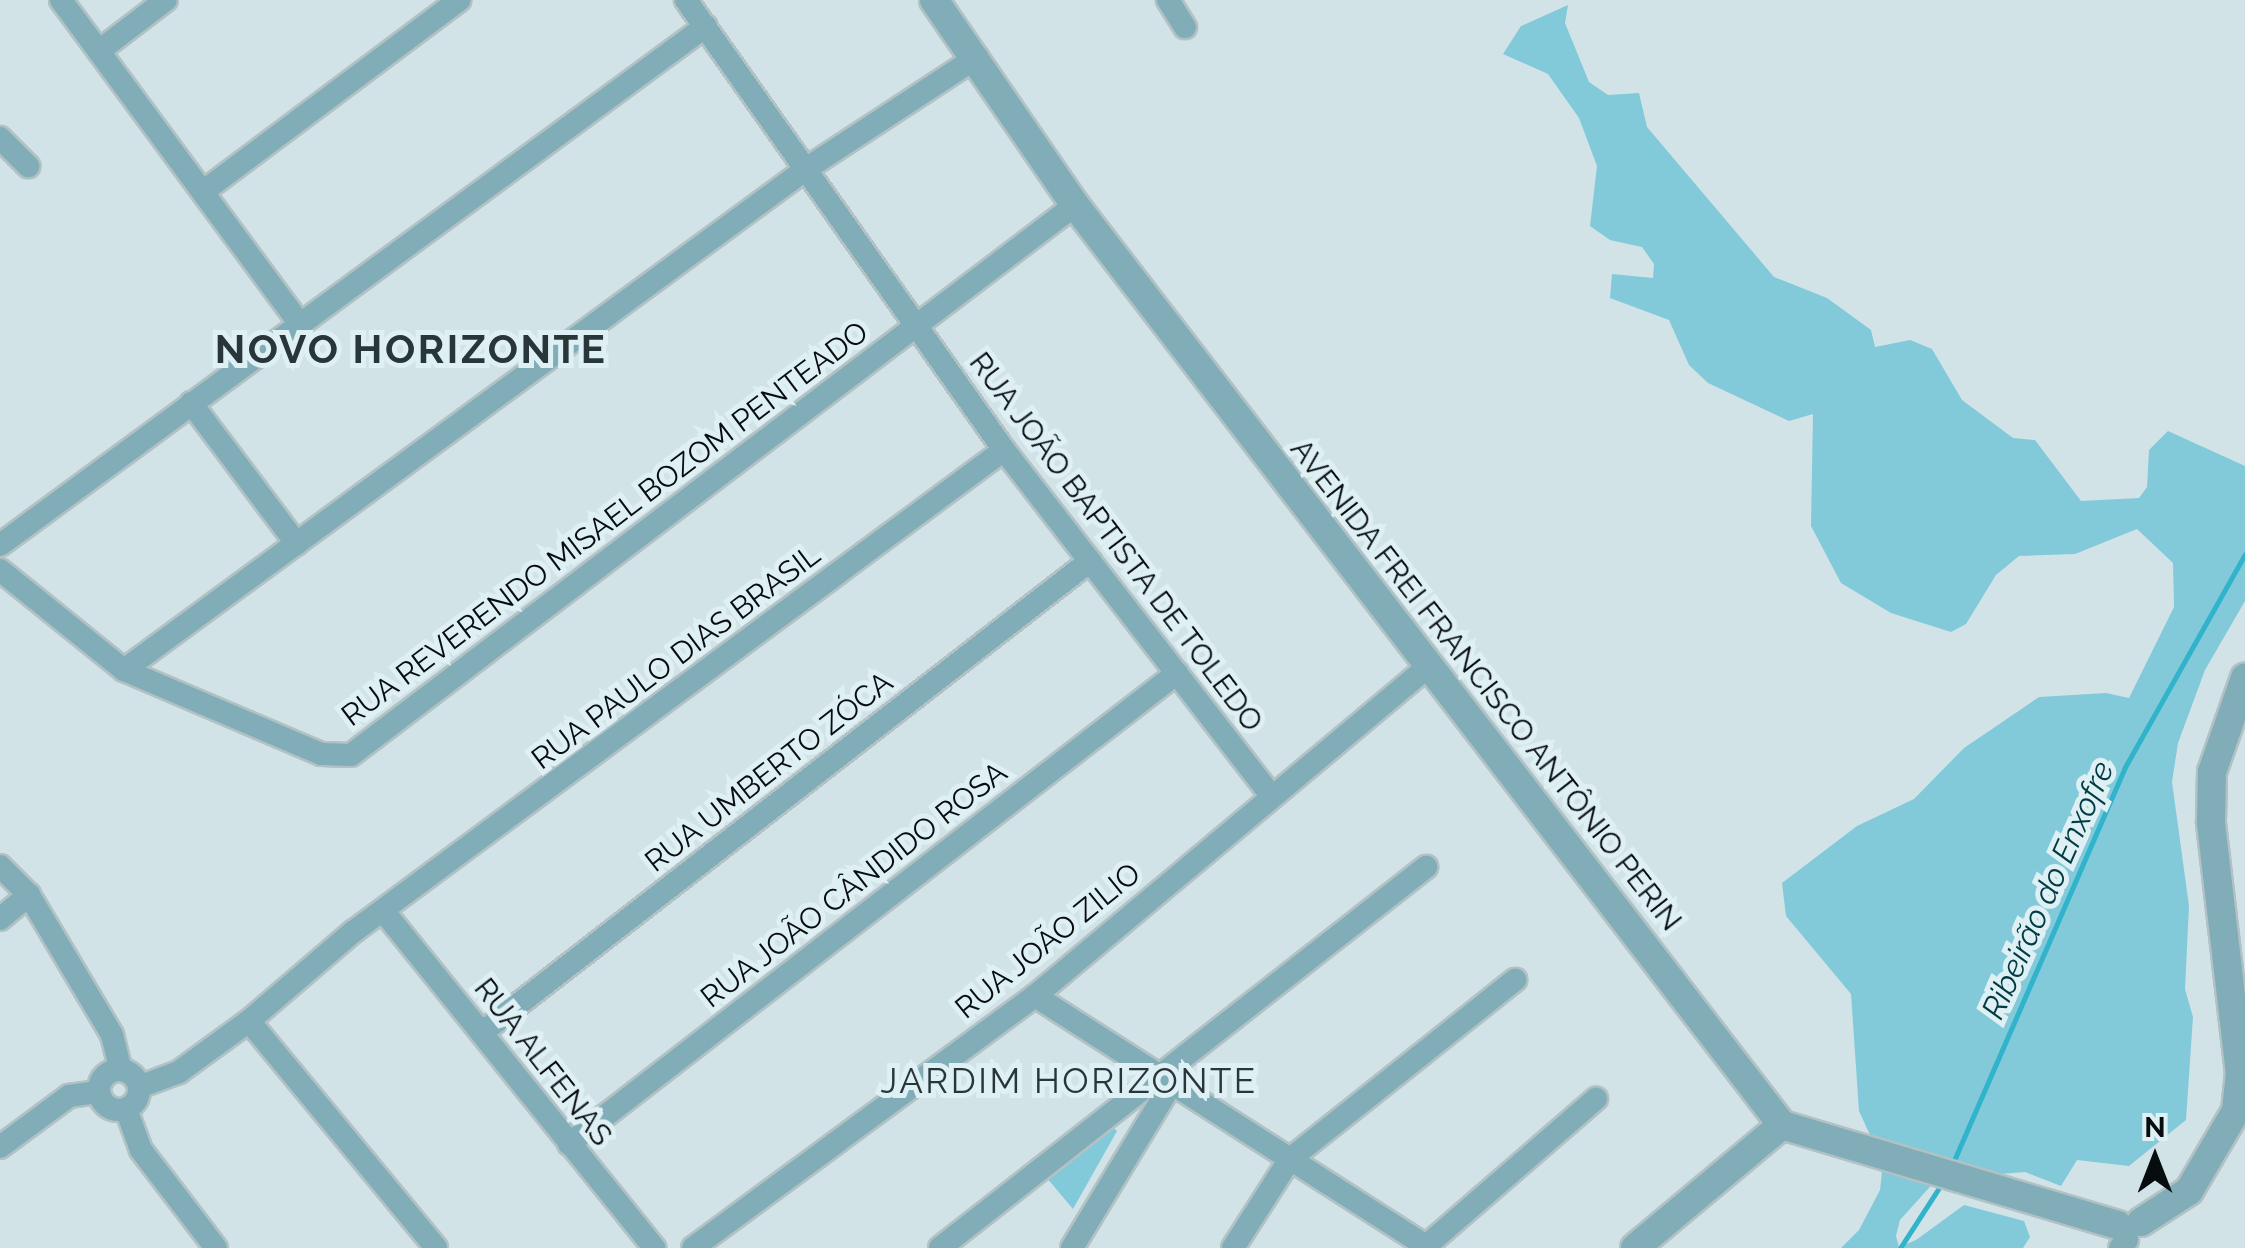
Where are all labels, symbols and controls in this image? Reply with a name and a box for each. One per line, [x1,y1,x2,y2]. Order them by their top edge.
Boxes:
street label: RUA REVERENDO MISAEL BOZOM PENTEADO [334,314,876,734]
district label: NOVO HORIZONTE [215,325,607,373]
street label: RUA JOÃO BAPTISTA DE TOLEDO [961,344,1271,740]
street label: AVENIDA FREI FRANCISCO ANTÔNIO PERIN [1282,431,1690,939]
street label: RUA PAULO DIAS BRASIL [524,537,828,777]
street label: RUA UMBERTO ZÓCA [638,664,900,880]
street label: RUA JOÃO CÂNDIDO ROSA [693,754,1015,1016]
water label: Ribeirão do Enxofre [1974,755,2122,1025]
street label: RUA JOÃO ZILIO [948,855,1148,1027]
street label: RUA ALFENAS [466,970,620,1154]
district label: JARDIM HORIZONTE [880,1060,1258,1102]
north arrow [2105,1108,2205,1208]
text: N [2144,1111,2166,1144]

